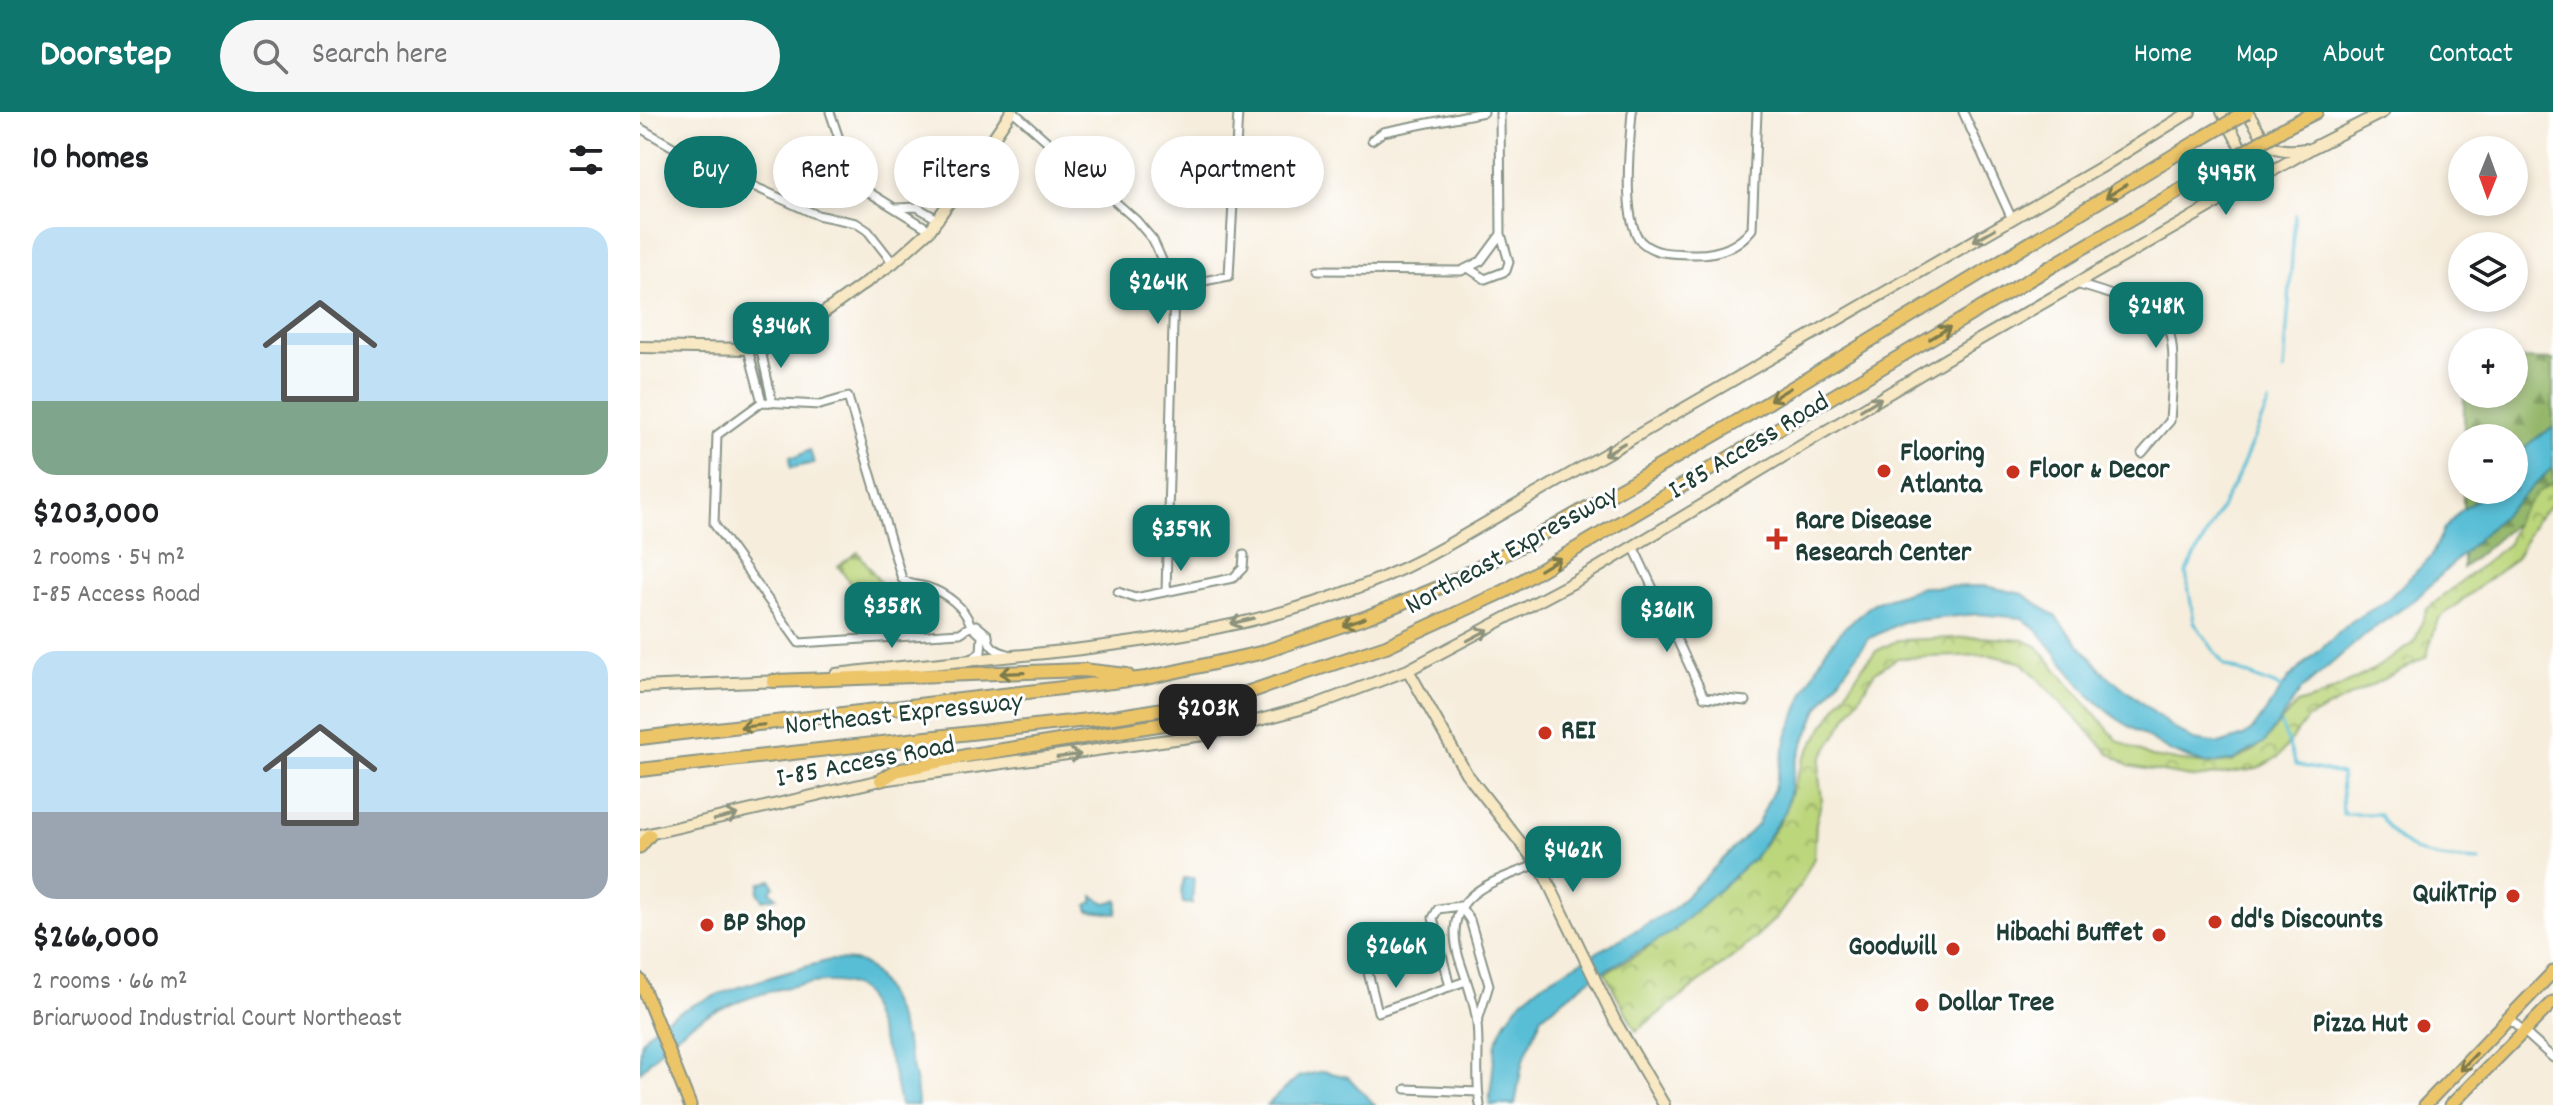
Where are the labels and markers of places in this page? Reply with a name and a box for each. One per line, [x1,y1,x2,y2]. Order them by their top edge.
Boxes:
pin: $495K [2170,149,2282,217]
pin: $264K [1102,258,1214,326]
pin: $248K [2100,282,2212,350]
pin: $346K [725,302,837,370]
place label: Flooring Atlanta [1900,435,1985,507]
place label: Floor & Decor [2029,452,2170,492]
marker: Flooring Atlanta [1875,462,1893,480]
marker: Floor & Decor [2004,463,2022,481]
place label: Rare Disease Research Center [1795,503,1972,575]
pin: $359K [1125,505,1237,573]
marker: Rare Disease Research Center [1766,528,1788,550]
pin: $358K [836,582,948,650]
pin: $361K [1611,586,1723,654]
pin: $203K [1152,684,1264,752]
place label: REI [1561,713,1596,753]
marker: REI [1536,724,1554,742]
pin: $462K [1517,826,1629,894]
place label: QuikTrip [2412,876,2497,916]
marker: QuikTrip [2504,887,2522,905]
place label: dd's Discounts [2231,902,2383,942]
place label: BP Shop [723,905,806,945]
marker: dd's Discounts [2206,913,2224,931]
place label: Hibachi Buffet [1996,915,2144,955]
marker: BP Shop [698,916,716,934]
pin: $266K [1340,922,1452,990]
marker: Hibachi Buffet [2150,926,2168,944]
place label: Goodwill [1848,929,1937,969]
marker: Goodwill [1944,940,1962,958]
place label: Dollar Tree [1938,985,2054,1025]
marker: Dollar Tree [1913,996,1931,1014]
place label: Pizza Hut [2313,1006,2409,1046]
marker: Pizza Hut [2415,1017,2433,1035]

